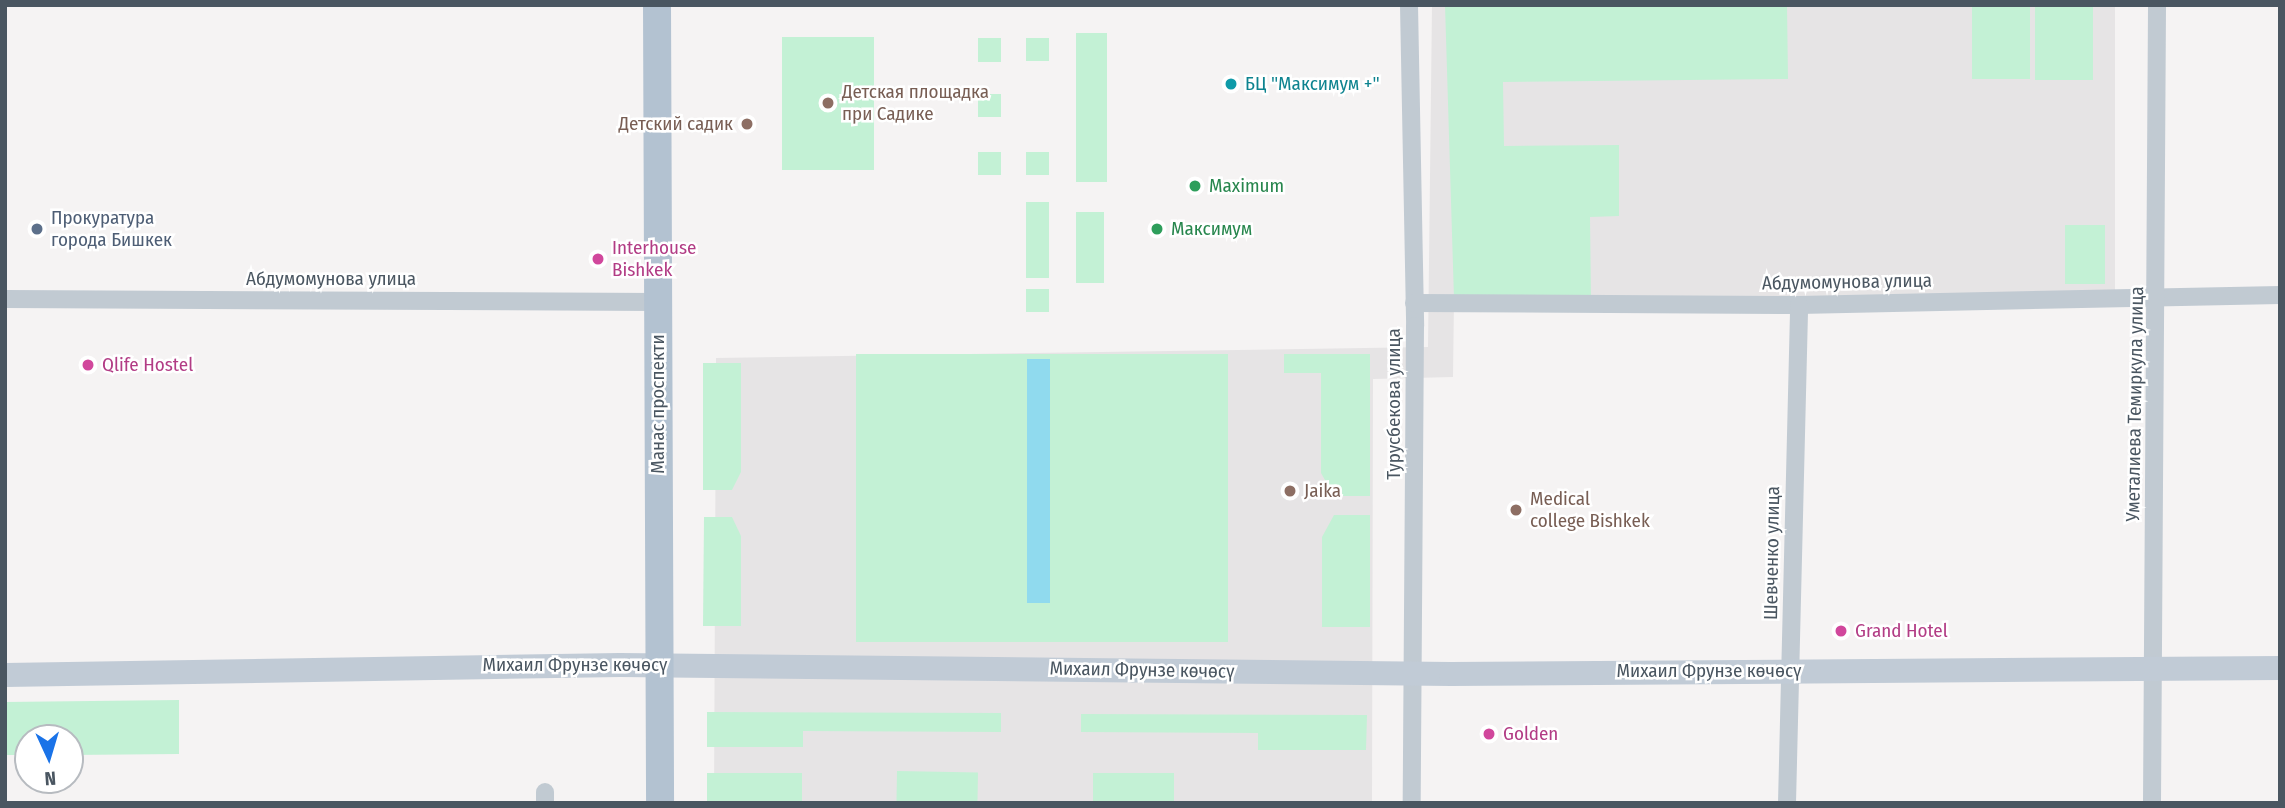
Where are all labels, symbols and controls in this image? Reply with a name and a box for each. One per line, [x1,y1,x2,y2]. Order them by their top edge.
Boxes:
place label: БЦ "Максимум +" [1245,73,1380,95]
marker: БЦ "Максимум +" [1223,76,1239,92]
place label: Детская площадка при Садике [842,81,989,125]
marker: Детская площадка при Садике [820,95,836,111]
place label: Детский садик [618,113,733,135]
marker: Детский садик [739,116,755,132]
place label: Maximum [1209,175,1284,197]
marker: Maximum [1187,178,1203,194]
place label: Прокуратура города Бишкек [51,207,172,251]
place label: Максимум [1171,218,1252,240]
marker: Прокуратура города Бишкек [29,221,45,237]
marker: Максимум [1149,221,1165,237]
place label: Interhouse Bishkek [612,237,696,281]
marker: Interhouse Bishkek [590,251,606,267]
street label: Абдумомунова улица [246,268,416,290]
street label: Абдумомунова улица [1762,269,1932,295]
street label: Уметалиева Темиркула улица [2122,286,2148,522]
street label: Турусбекова улица [1383,328,1405,480]
street label: Манас проспекти [647,334,669,474]
place label: Qlife Hostel [102,354,193,376]
marker: Qlife Hostel [80,357,96,373]
place label: Jaika [1304,480,1341,502]
marker: Jaika [1282,483,1298,499]
street label: Шевченко улица [1759,486,1785,620]
place label: Medical college Bishkek [1530,488,1650,532]
marker: Medical college Bishkek [1508,502,1524,518]
place label: Grand Hotel [1855,620,1948,642]
marker: Grand Hotel [1833,623,1849,639]
street label: Михаил Фрунзе көчөсү [482,654,668,676]
street label: Михаил Фрунзе көчөсү [1049,657,1235,683]
street label: Михаил Фрунзе көчөсү [1616,660,1802,682]
place label: Golden [1503,723,1558,745]
north arrow [14,724,84,794]
marker: Golden [1481,726,1497,742]
text: N [44,767,57,790]

